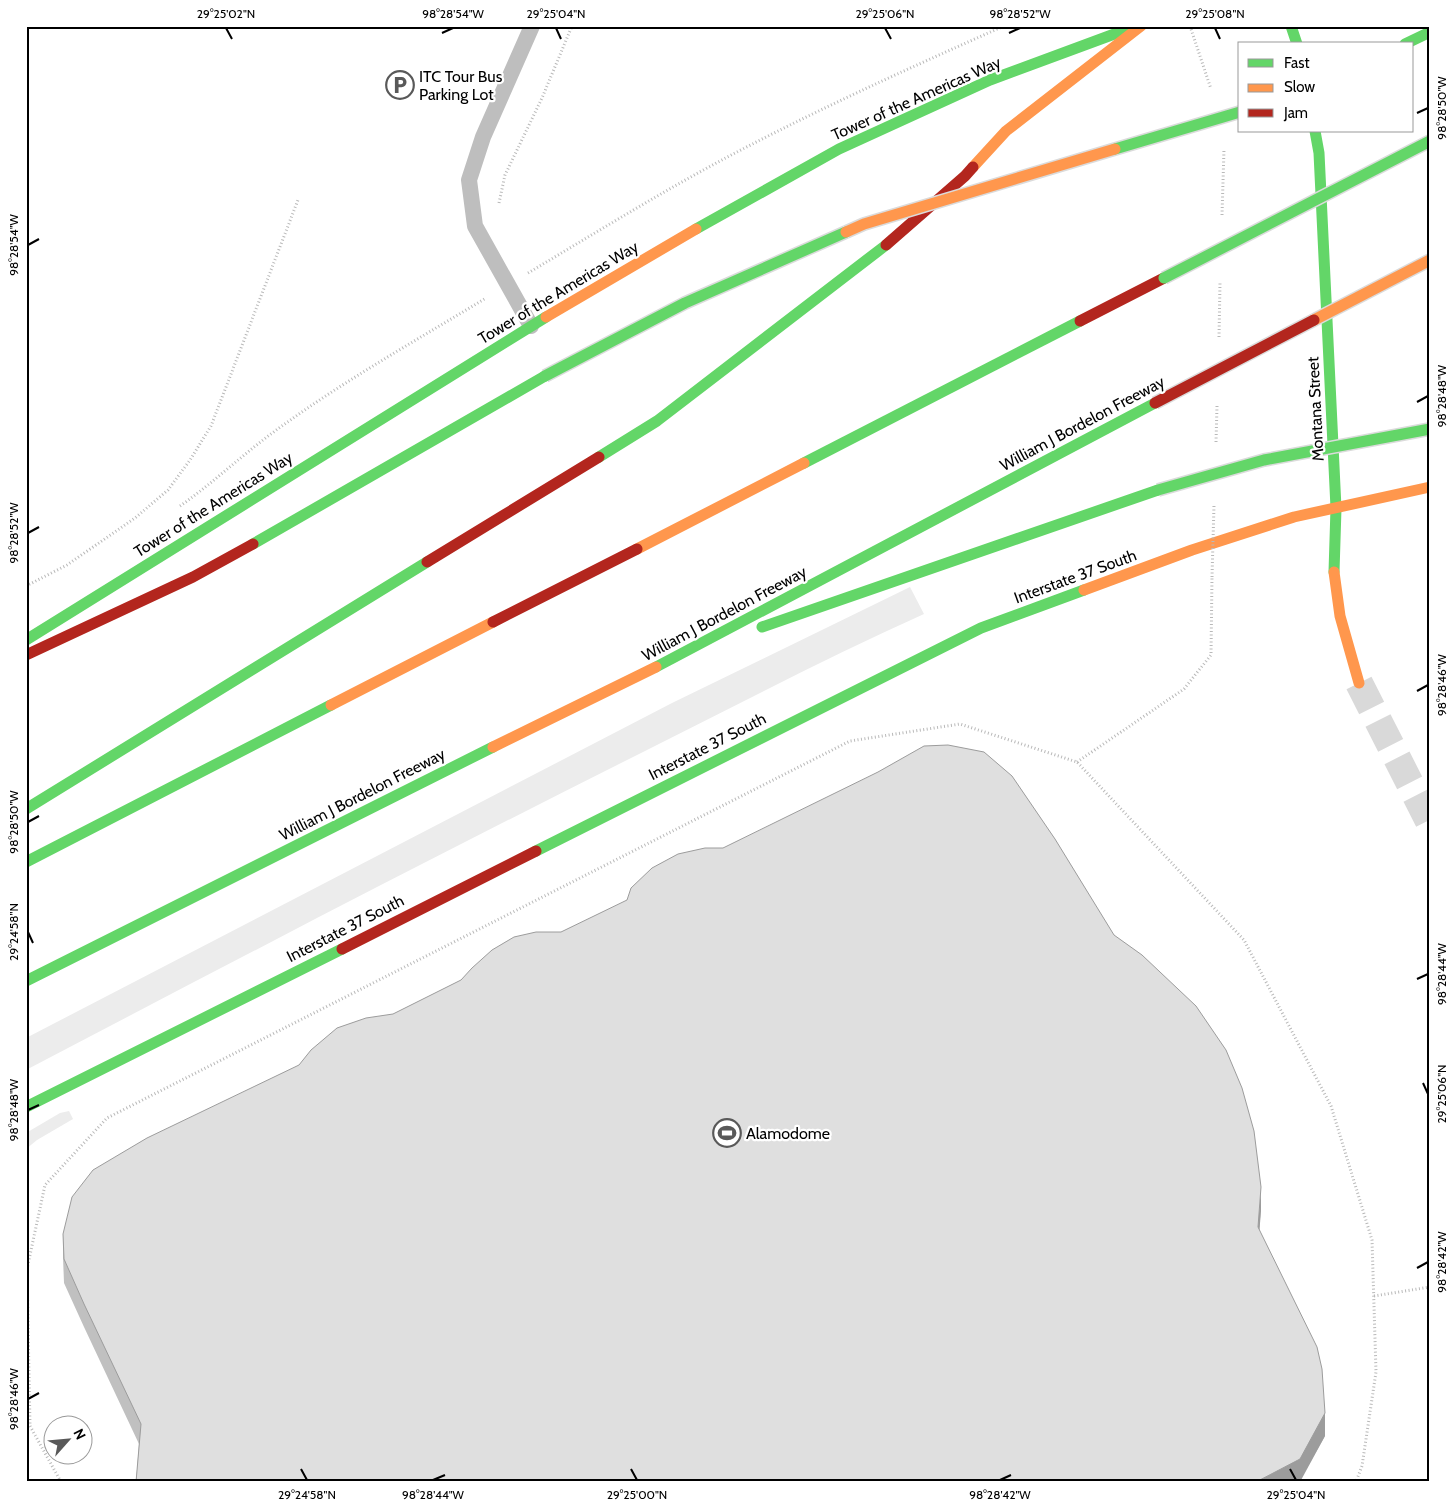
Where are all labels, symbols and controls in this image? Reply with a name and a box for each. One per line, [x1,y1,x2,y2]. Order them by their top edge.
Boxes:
text: 29°25'02"N [197,6,255,21]
text: 98°28'54"W [422,6,484,21]
text: 29°25'04"N [527,6,585,21]
text: 29°25'06"N [856,6,914,21]
text: 98°28'52"W [989,6,1051,21]
text: 29°25'08"N [1185,6,1245,21]
legend [1238,42,1414,132]
street label: Tower of the Americas Way [829,52,1004,144]
text: Fast [1284,54,1309,72]
place label: ITC Tour Bus Parking Lot [419,67,503,104]
parking icon: ITC Tour Bus Parking Lot [385,70,415,100]
text: 98°28'50"W [1434,76,1449,140]
text: Slow [1284,78,1315,96]
text: Jam [1283,104,1308,122]
text: 98°28'54"W [6,214,21,276]
street label: Tower of the Americas Way [475,237,642,348]
street label: Montana Street [1303,356,1328,462]
text: 98°28'48"W [1434,364,1449,427]
street label: William J Bordelon Freeway [997,372,1168,475]
street label: Tower of the Americas Way [130,448,296,561]
text: 98°28'52"W [6,502,21,564]
street label: Interstate 37 South [1011,546,1139,607]
street label: William J Bordelon Freeway [639,562,810,665]
text: 98°28'46"W [1434,653,1449,716]
street label: Interstate 37 South [645,709,769,784]
street label: William J Bordelon Freeway [276,744,448,845]
text: 98°28'50"W [6,790,21,854]
street label: Interstate 37 South [283,891,407,966]
text: 29°24'58"N [6,903,21,961]
text: 98°28'44"W [1434,942,1449,1005]
text: 29°25'06"N [1434,1065,1449,1123]
text: 98°28'48"W [6,1078,21,1141]
sports icon: Alamodome [712,1118,742,1148]
place label: Alamodome [746,1124,830,1143]
text: 98°28'42"W [1434,1231,1449,1293]
text: 98°28'46"W [6,1367,21,1430]
north arrow [42,1416,92,1466]
text: N [69,1426,90,1443]
text: 29°24'58"N [278,1487,336,1502]
text: 98°28'44"W [402,1487,465,1502]
text: 29°25'00"N [607,1487,667,1502]
text: 98°28'42"W [969,1487,1031,1502]
text: 29°25'04"N [1267,1487,1325,1502]

